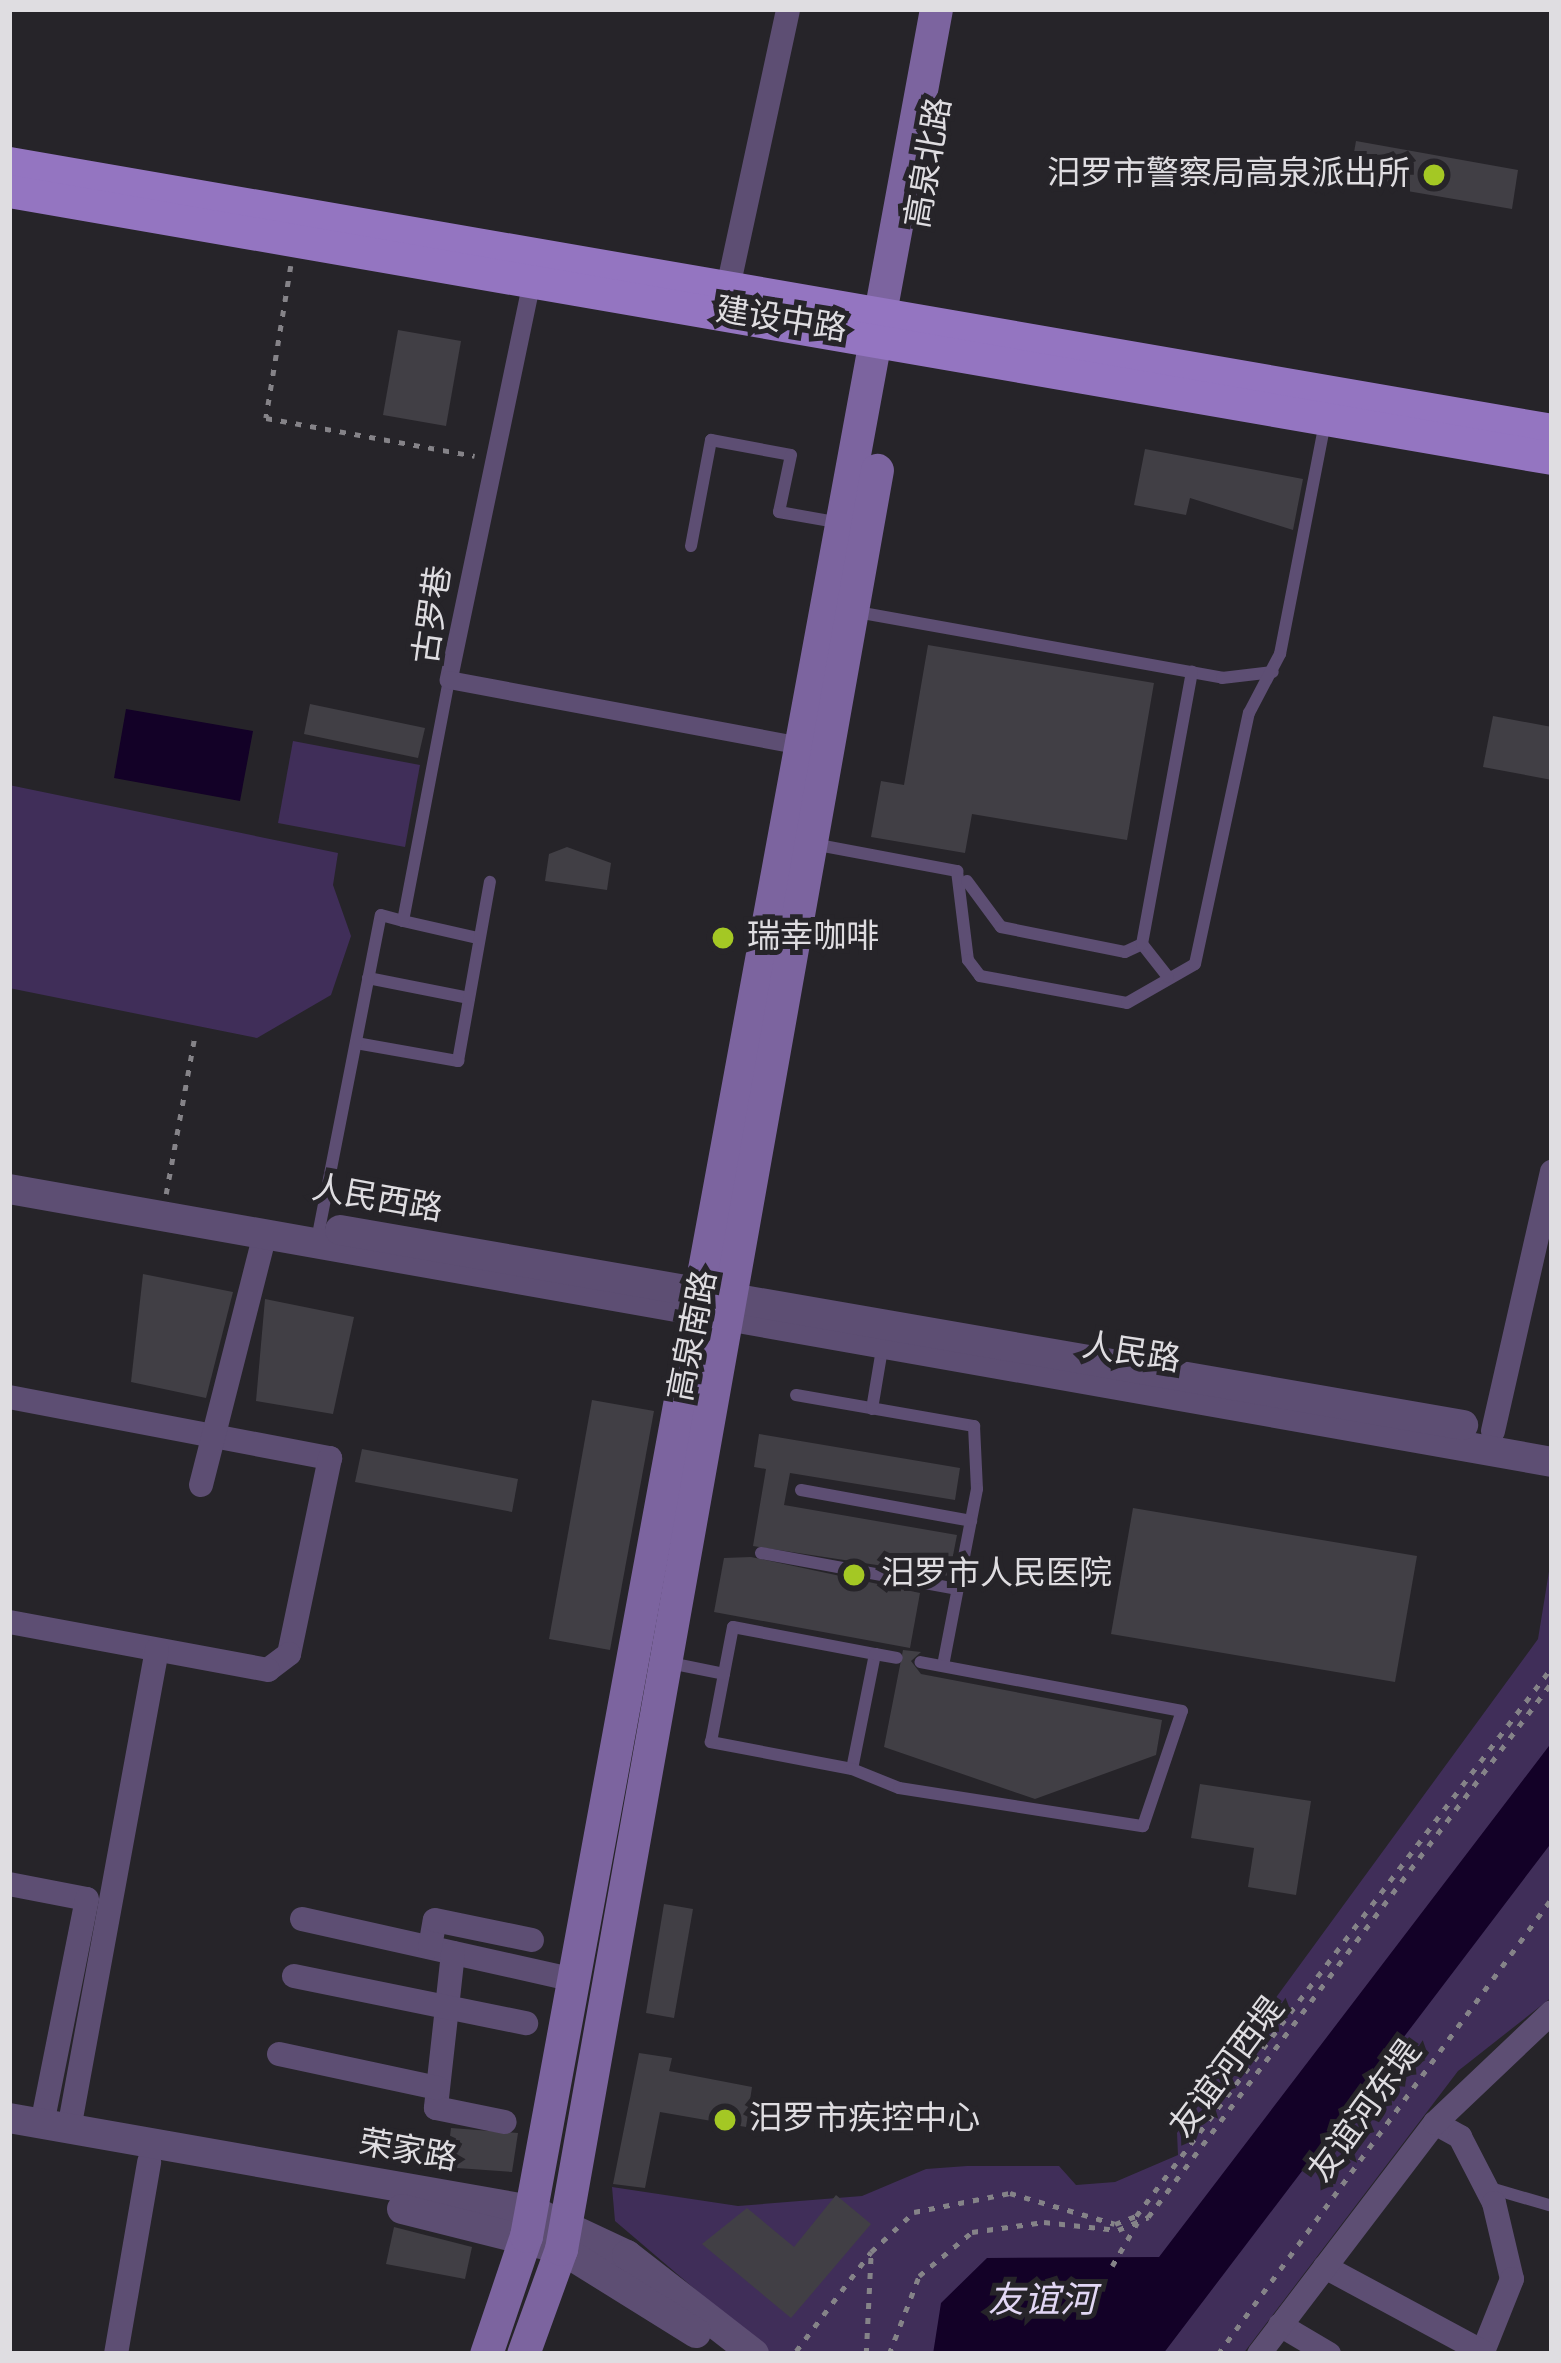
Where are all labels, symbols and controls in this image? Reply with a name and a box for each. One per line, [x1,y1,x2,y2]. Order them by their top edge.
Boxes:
street label: 高泉北路 [899,95,961,231]
place label: 汨罗市警察局高泉派出所 [1047,155,1410,195]
marker: 汨罗市警察局高泉派出所 [1421,162,1447,188]
street label: 建设中路 [713,291,849,351]
street label: 古罗巷 [408,563,460,667]
place label: 瑞幸咖啡 [747,918,879,958]
marker: 瑞幸咖啡 [710,925,736,951]
street label: 人民西路 [309,1169,445,1231]
street label: 高泉南路 [662,1267,726,1405]
street label: 人民路 [1079,1327,1183,1381]
place label: 汨罗市人民医院 [881,1555,1112,1595]
marker: 汨罗市人民医院 [838,1559,870,1591]
street label: 友谊河西堤 [1163,1990,1293,2146]
street label: 友谊河东堤 [1301,2034,1431,2190]
place label: 汨罗市疾控中心 [749,2100,980,2140]
marker: 汨罗市疾控中心 [712,2107,738,2133]
street label: 荣家路 [356,2124,460,2180]
water label: 友谊河 [988,2280,1096,2324]

